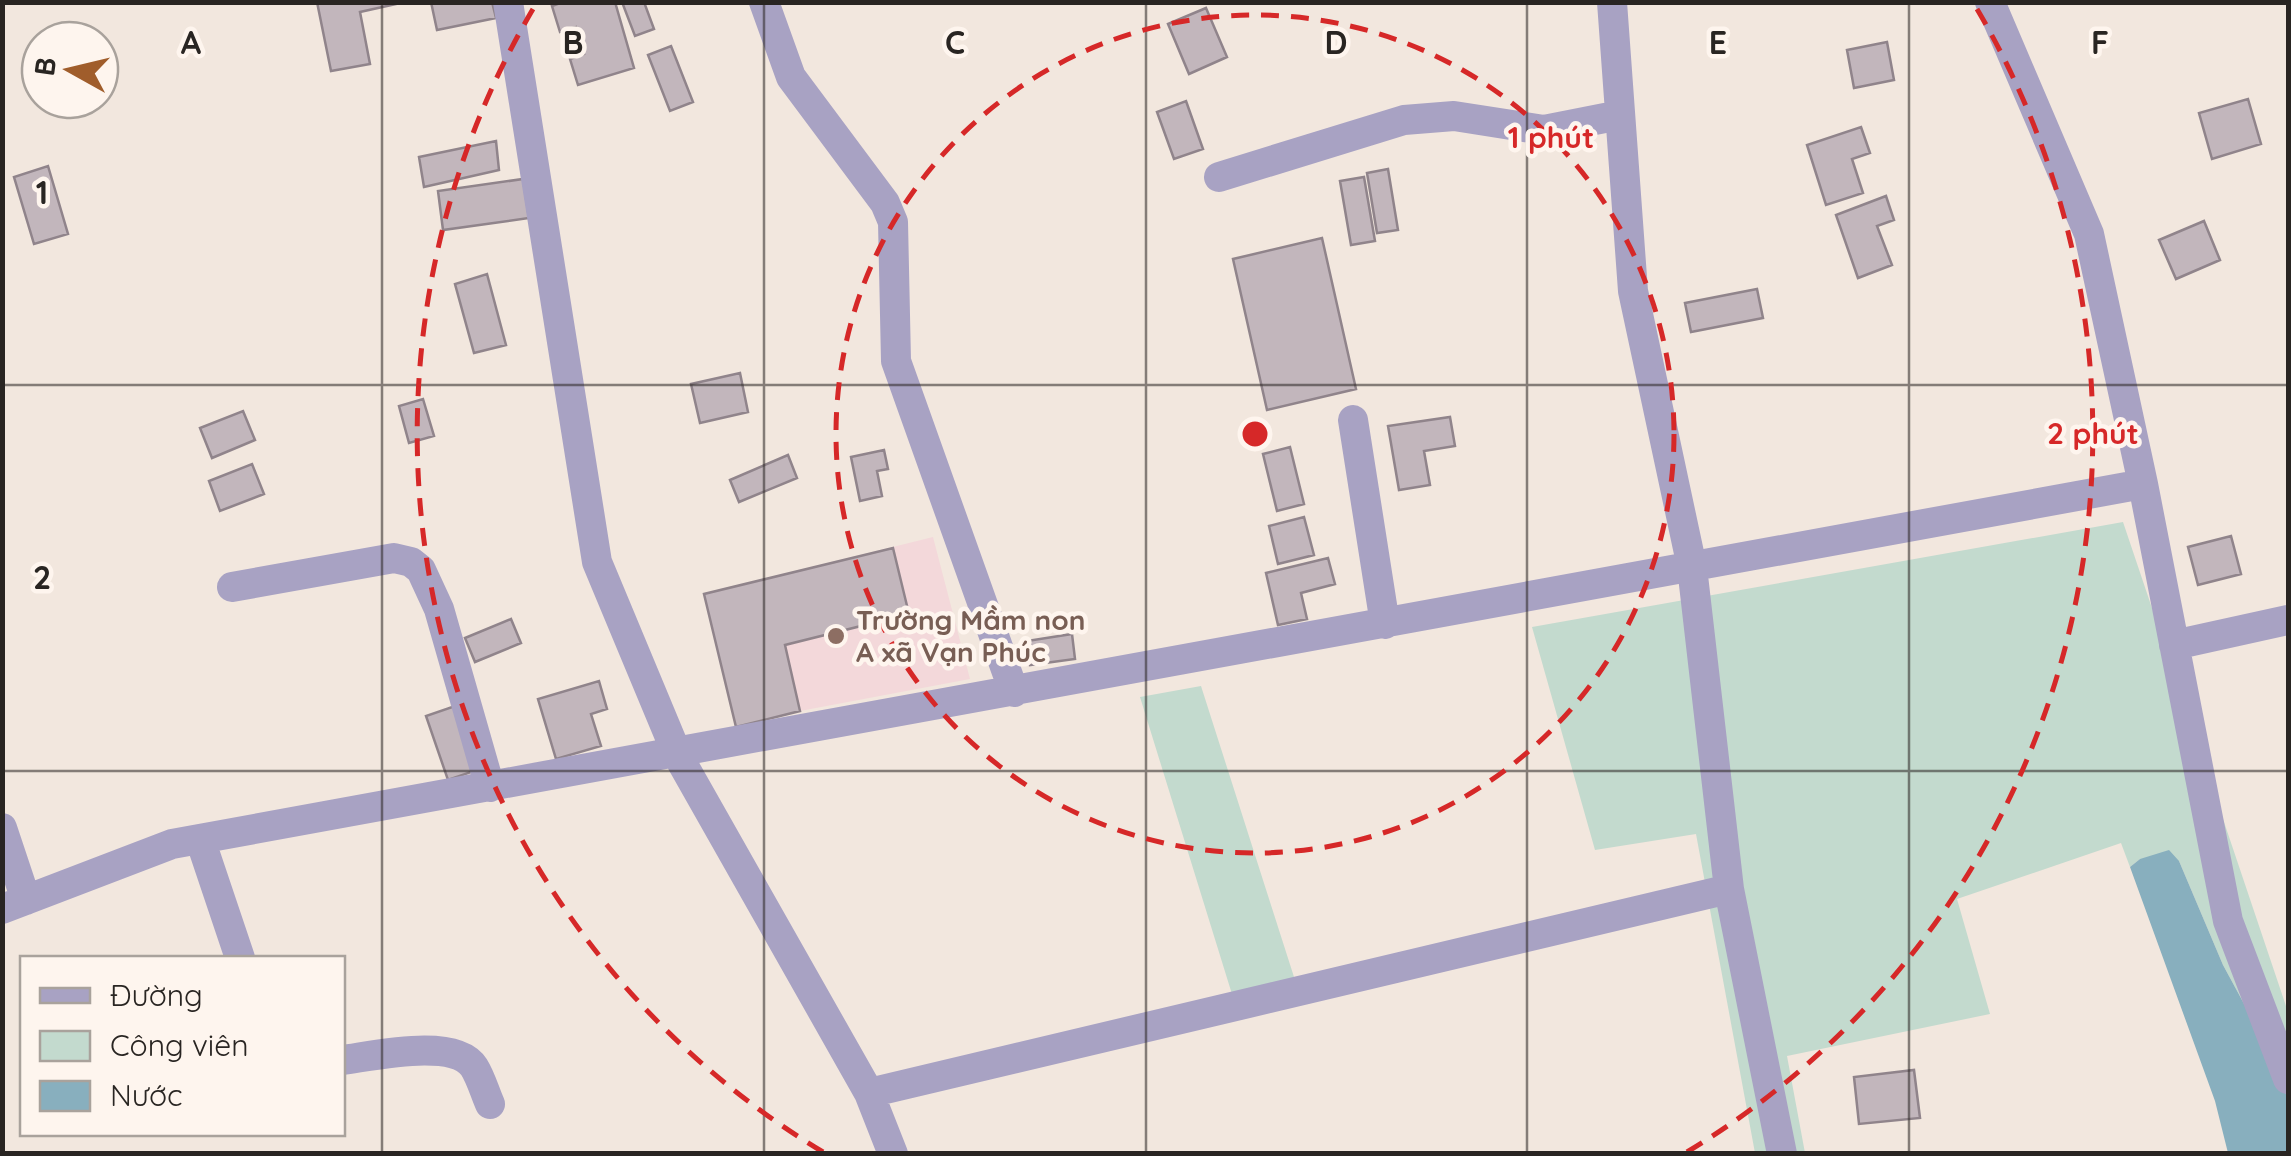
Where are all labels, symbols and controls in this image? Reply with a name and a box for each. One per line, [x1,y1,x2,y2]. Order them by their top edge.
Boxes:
north arrow [20,20,120,120]
text: A [181,22,202,62]
text: B [563,22,583,62]
text: C [945,22,965,62]
text: D [1325,22,1347,62]
text: E [1709,22,1727,62]
text: F [2091,22,2109,62]
text: B [26,55,63,78]
text: 1 phút [1508,118,1594,156]
text: 1 [36,172,48,212]
text: 2 phút [2047,414,2139,452]
centre of rings [1237,416,1273,452]
text: 2 [33,557,51,597]
place label: Trường Mầm non A xã Vạn Phúc [856,602,1085,669]
marker: Trường Mầm non A xã Vạn Phúc [825,625,847,647]
legend [20,956,345,1136]
text: Đường [110,976,203,1014]
text: Công viên [110,1026,249,1064]
text: Nước [110,1076,183,1114]

